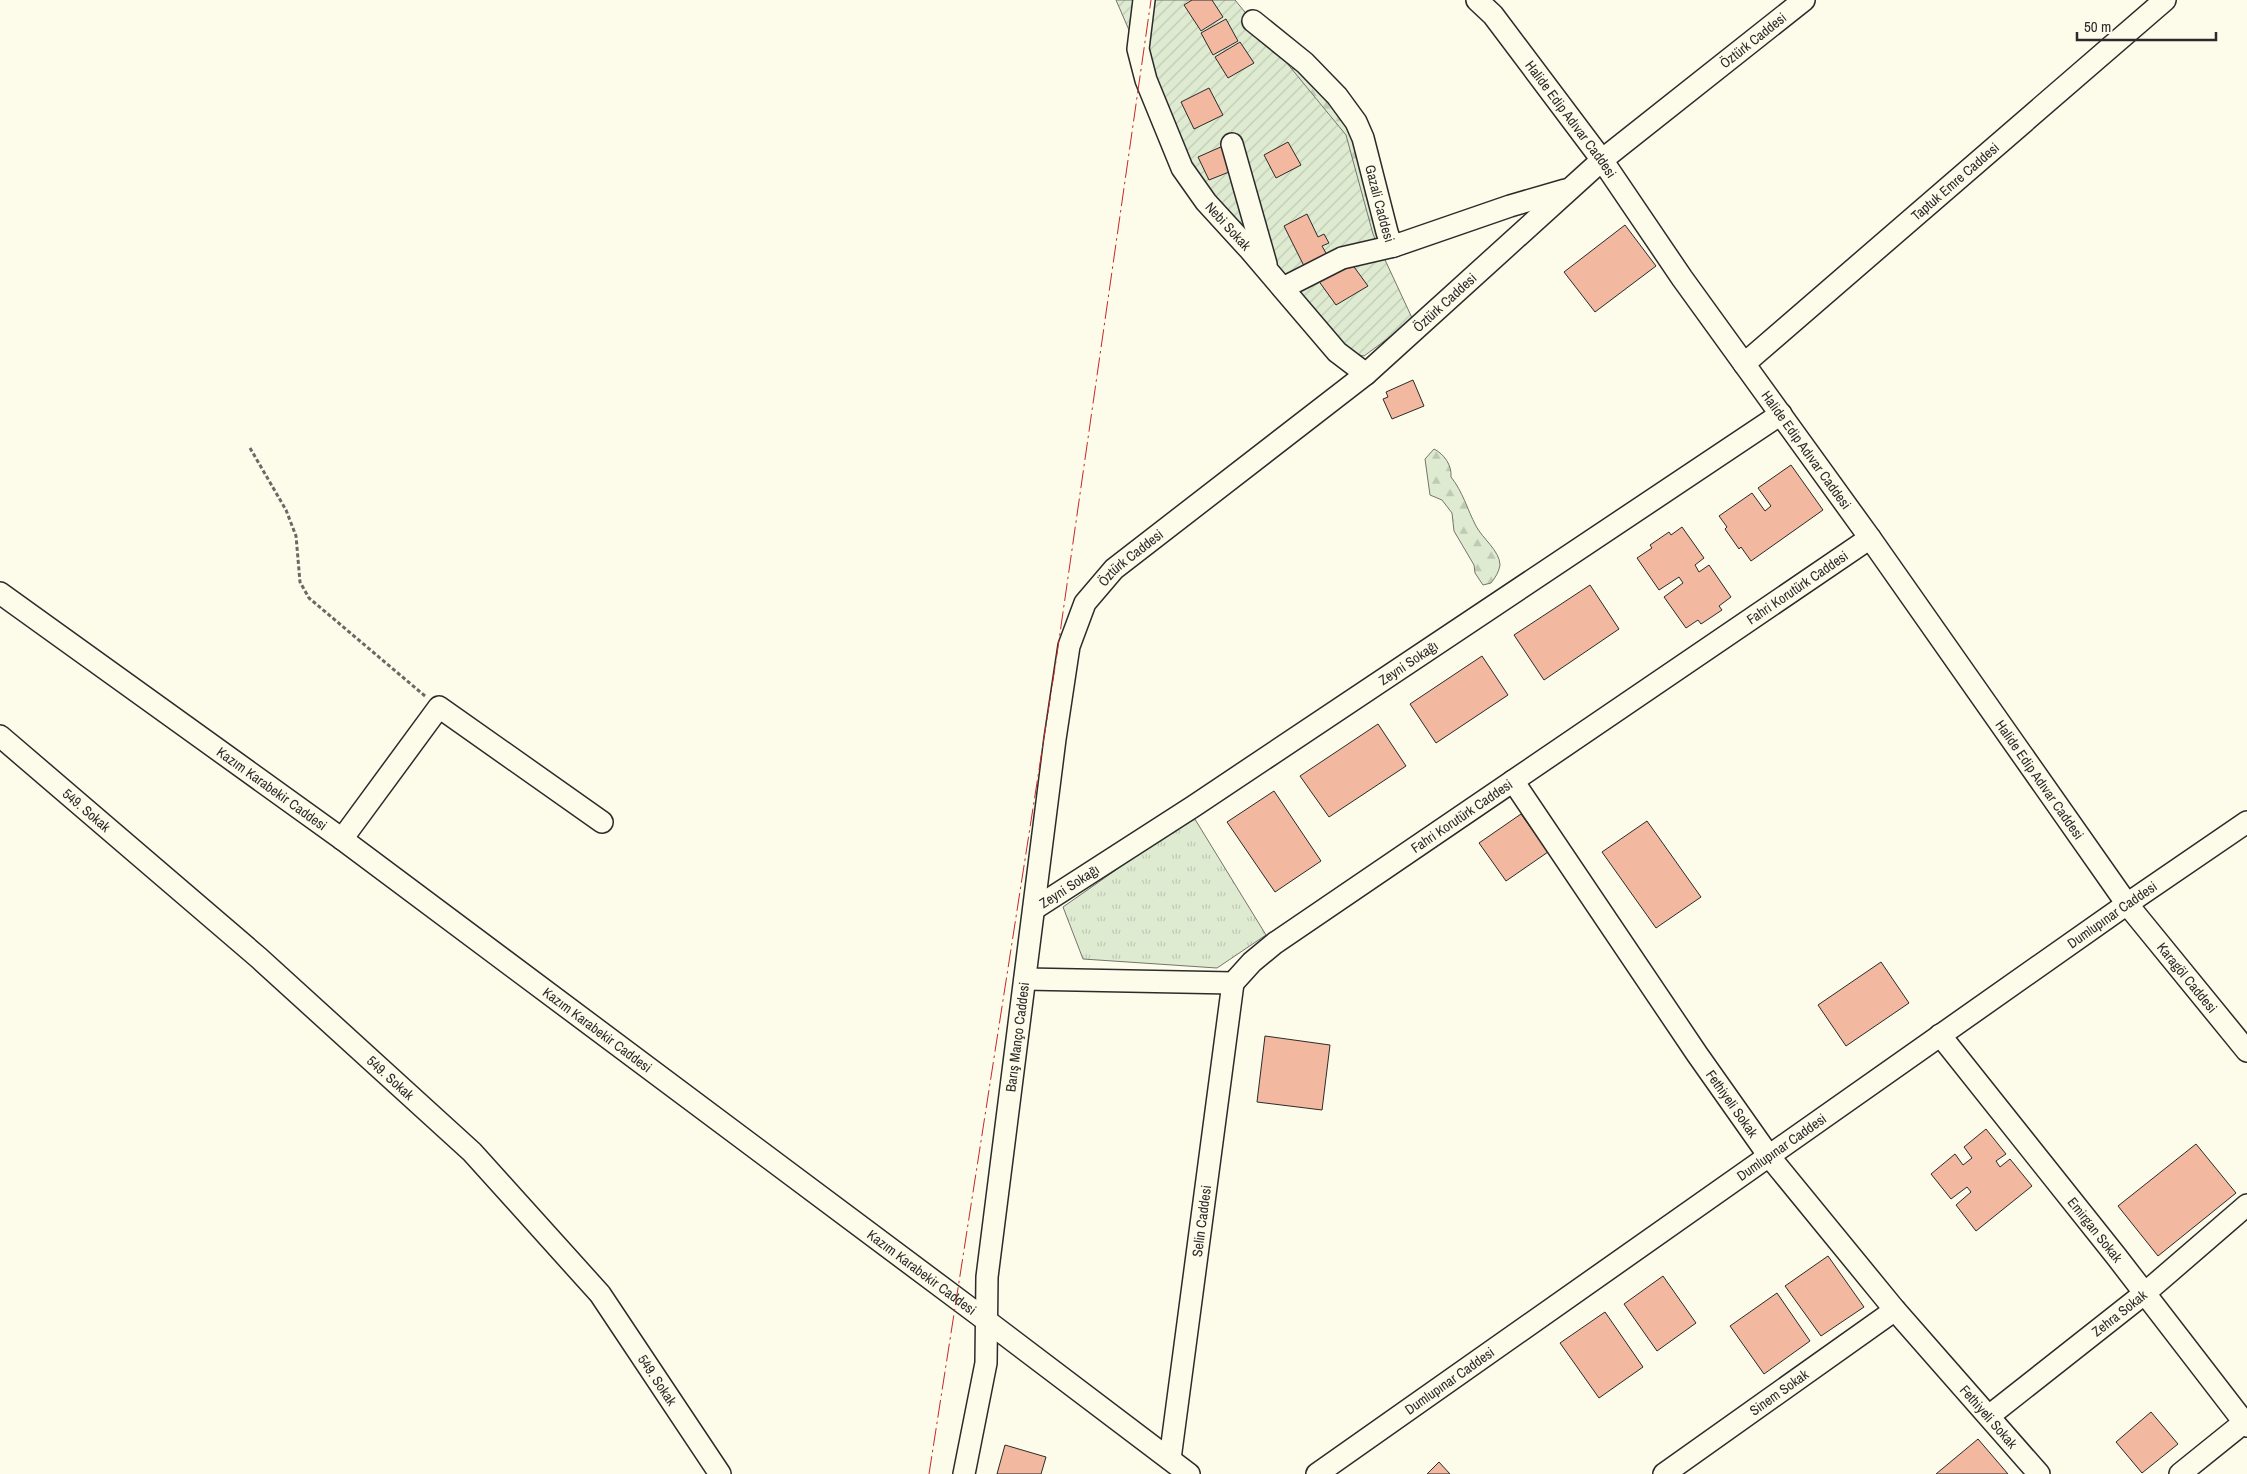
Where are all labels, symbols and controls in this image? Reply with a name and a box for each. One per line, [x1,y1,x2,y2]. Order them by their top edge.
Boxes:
street label: Öztürk Caddesi [1716,8,1790,72]
scale bar [2077,10,2216,42]
text: 50 m [2084,16,2111,37]
street label: Halide Edip Adıvar Caddesi [1521,57,1620,181]
street label: Taptuk Emre Caddesi [1907,138,2003,225]
street label: Gazali Caddesi [1361,163,1399,244]
street label: Nebi Sokak [1202,198,1255,254]
street label: Öztürk Caddesi [1409,269,1480,336]
street label: Halide Edip Adıvar Caddesi [1757,387,1855,513]
street label: Öztürk Caddesi [1094,525,1167,590]
street label: Fahri Korutürk Caddesi [1743,547,1852,628]
street label: Zeyni Sokağı [1375,637,1441,689]
street label: Halide Edip Adıvar Caddesi [1992,716,2088,843]
street label: Kazım Karabekir Caddesi [213,743,331,834]
street label: Fahri Korutürk Caddesi [1407,775,1516,857]
street label: 549. Sokak [59,785,114,836]
street label: Zeyni Sokağı [1036,860,1103,912]
street label: Dumlupınar Caddesi [2064,877,2160,952]
street label: Karagöl Caddesi [2153,939,2221,1016]
street label: Barış Manço Caddesi [1001,981,1033,1093]
street label: Kazım Karabekir Caddesi [539,983,655,1076]
street label: 549. Sokak [363,1052,418,1104]
street label: Fethiyeli Sokak [1702,1066,1762,1141]
street label: Dumlupınar Caddesi [1733,1109,1830,1185]
street label: Selin Caddesi [1188,1184,1215,1258]
street label: Emirgan Sokak [2064,1193,2127,1266]
street label: Kazım Karabekir Caddesi [864,1226,980,1319]
street label: Zehra Sokak [2088,1286,2151,1340]
street label: Dumlupınar Caddesi [1401,1343,1498,1418]
street label: 549. Sokak [634,1351,681,1409]
street label: Sinem Sokak [1746,1365,1812,1420]
street label: Fethiyeli Sokak [1956,1381,2022,1452]

